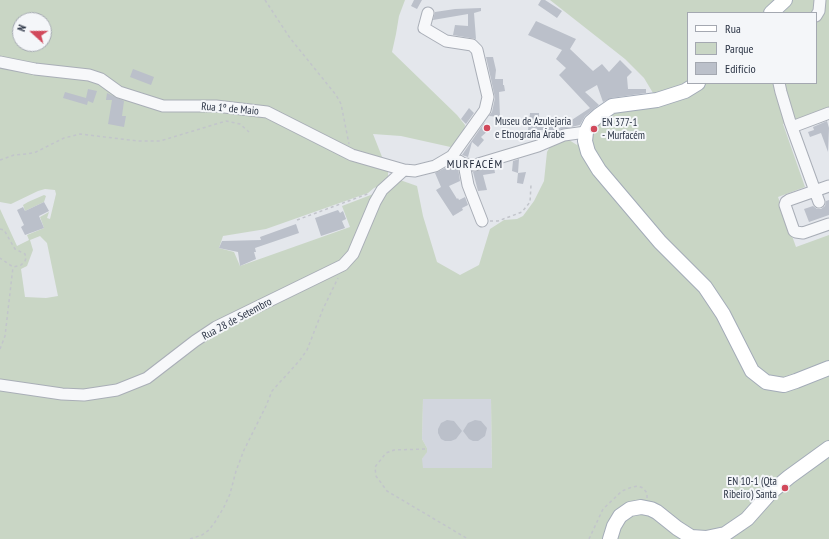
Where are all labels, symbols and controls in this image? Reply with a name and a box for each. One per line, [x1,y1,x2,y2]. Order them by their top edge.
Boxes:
north arrow [12,12,52,52]
legend [687,12,817,84]
text: Rua [725,21,741,36]
text: N [14,23,29,33]
text: Parque [725,41,754,56]
text: Edifício [725,61,756,76]
street label: Rua 1º de Maio [201,100,259,118]
place label: Museu de Azulejaria e Etnografia Árabe [495,115,571,141]
place label: EN 377-1 - Murfacém [602,116,645,142]
marker: Museu de Azulejaria e Etnografia Árabe [482,123,492,133]
marker: EN 377-1 - Murfacém [589,124,599,134]
district label: MURFACÉM [447,158,503,172]
street label: Rua 28 de Setembro [200,295,274,343]
place label: EN 10-1 (Qta Ribeiro) Santa [724,475,777,501]
marker: EN 10-1 (Qta Ribeiro) Santa [780,483,790,493]

